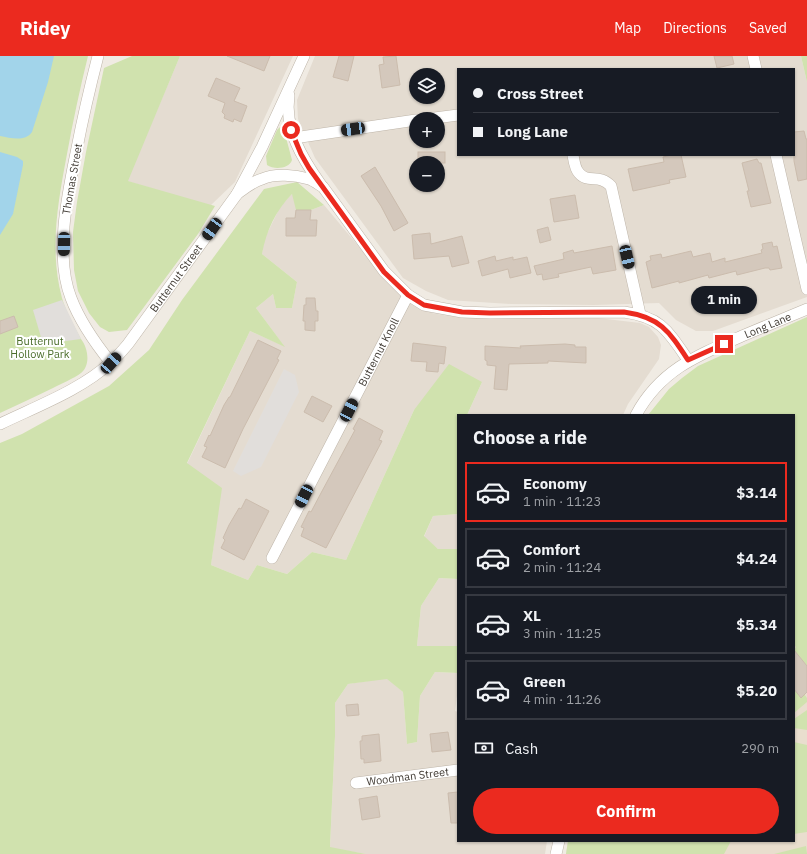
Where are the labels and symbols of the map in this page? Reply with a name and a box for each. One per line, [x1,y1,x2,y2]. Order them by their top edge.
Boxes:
route start [282,121,300,139]
car [340,121,366,137]
street label: Thomas Street [59,142,85,216]
car [200,216,224,242]
car [58,232,70,256]
street label: Butternut Street [147,241,205,315]
car [618,244,636,270]
callout: 1 min [691,286,757,314]
street label: Long Lane [742,309,793,341]
street label: Butternut Knoll [355,315,402,389]
park label: Butternut Hollow Park [10,334,70,361]
route end [715,335,733,353]
car [99,350,123,376]
car [338,397,360,423]
car [293,483,315,509]
street label: Woodman Street [366,764,450,789]

